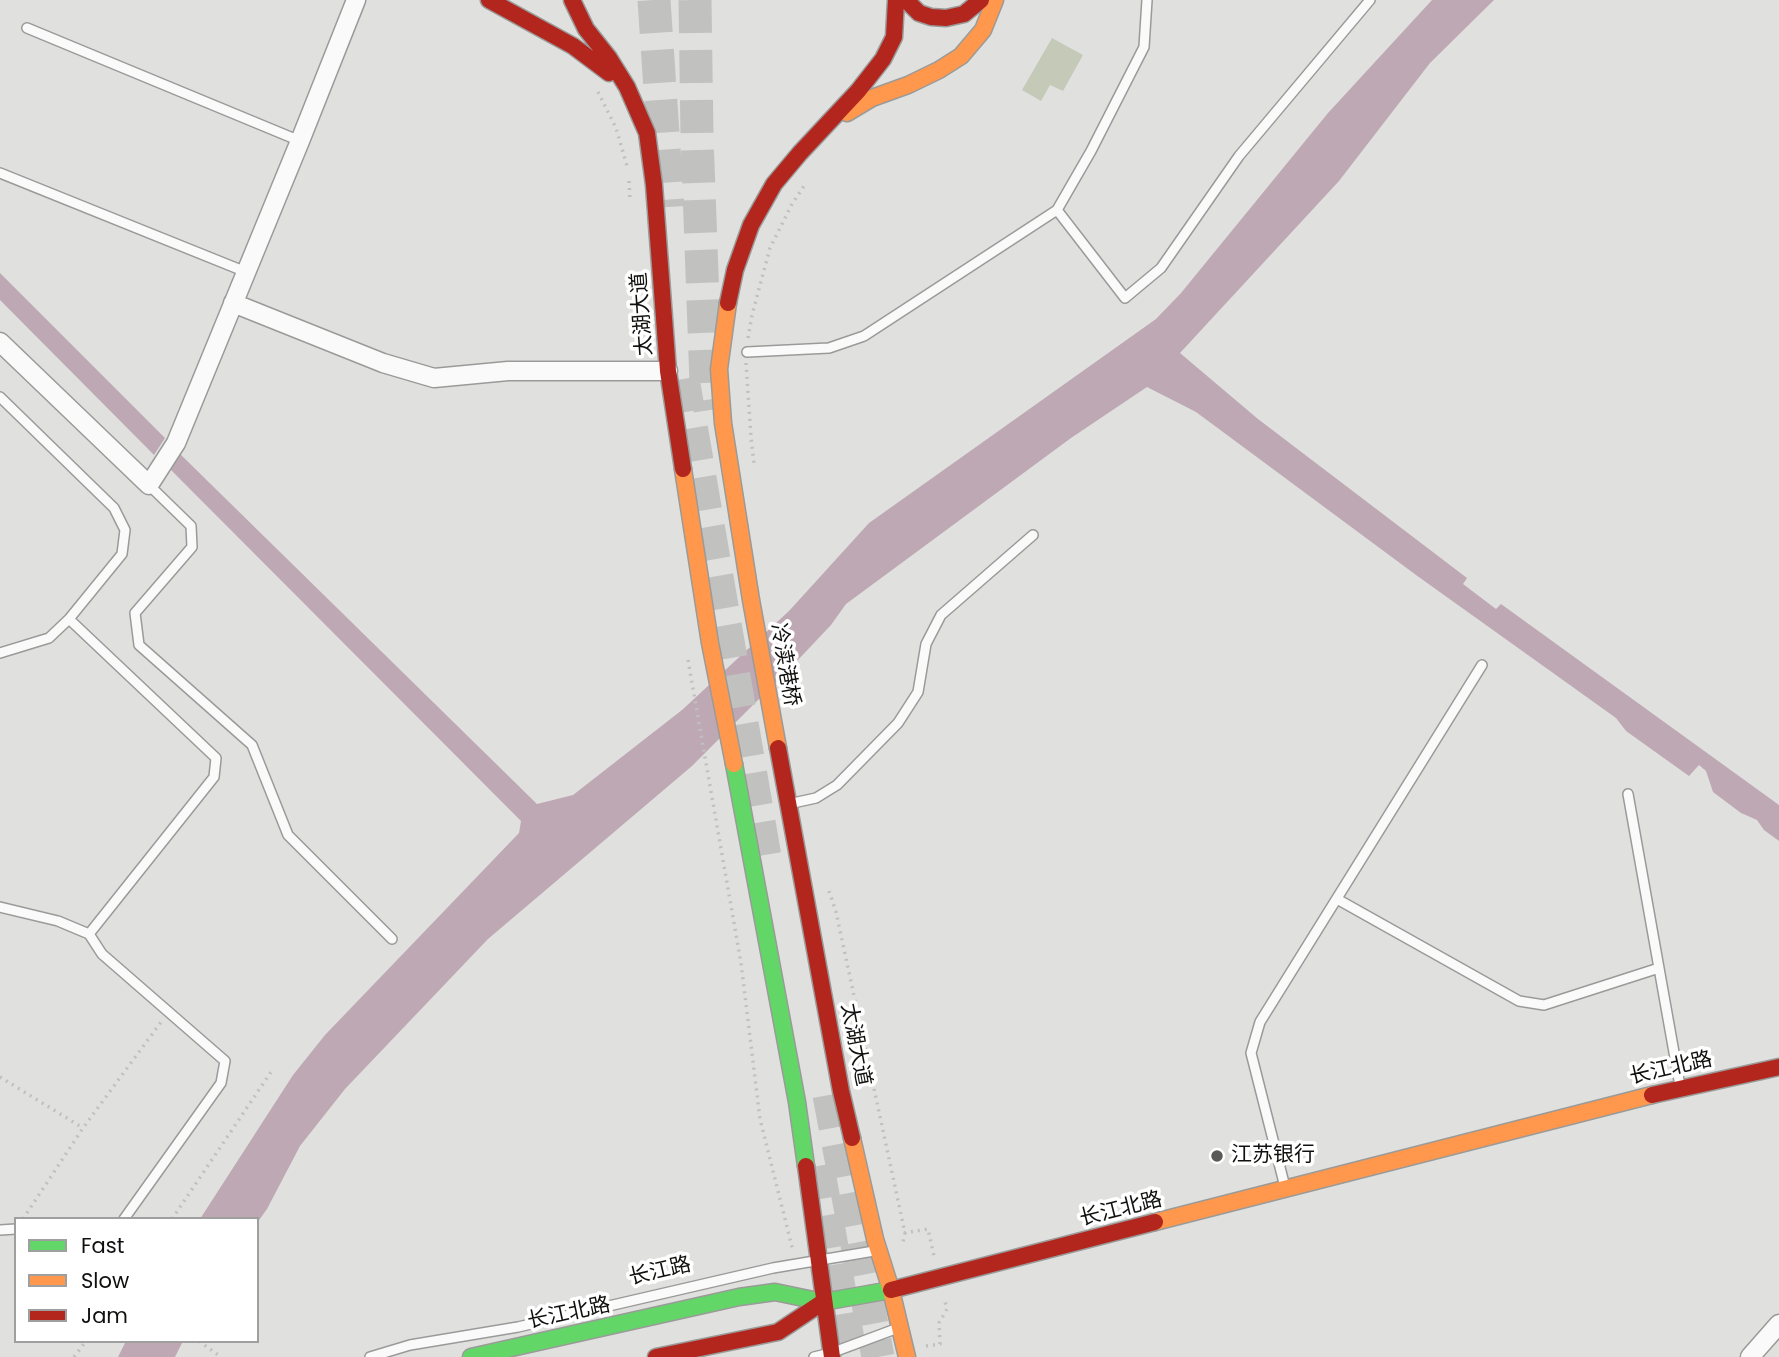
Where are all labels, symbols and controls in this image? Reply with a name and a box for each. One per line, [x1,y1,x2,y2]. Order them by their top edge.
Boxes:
street label: 太湖大道 [628,271,658,357]
street label: 冷渎港桥 [764,621,804,709]
street label: 太湖大道 [835,1001,875,1089]
street label: 长江北路 [1627,1047,1715,1091]
place label: 江苏银行 [1231,1143,1315,1169]
marker: 江苏银行 [1209,1148,1225,1164]
street label: 长江北路 [1077,1188,1165,1232]
legend [14,1217,259,1343]
text: Fast [81,1231,124,1260]
street label: 长江路 [626,1253,694,1291]
text: Slow [81,1266,129,1295]
street label: 长江北路 [525,1293,613,1335]
text: Jam [81,1301,128,1330]

